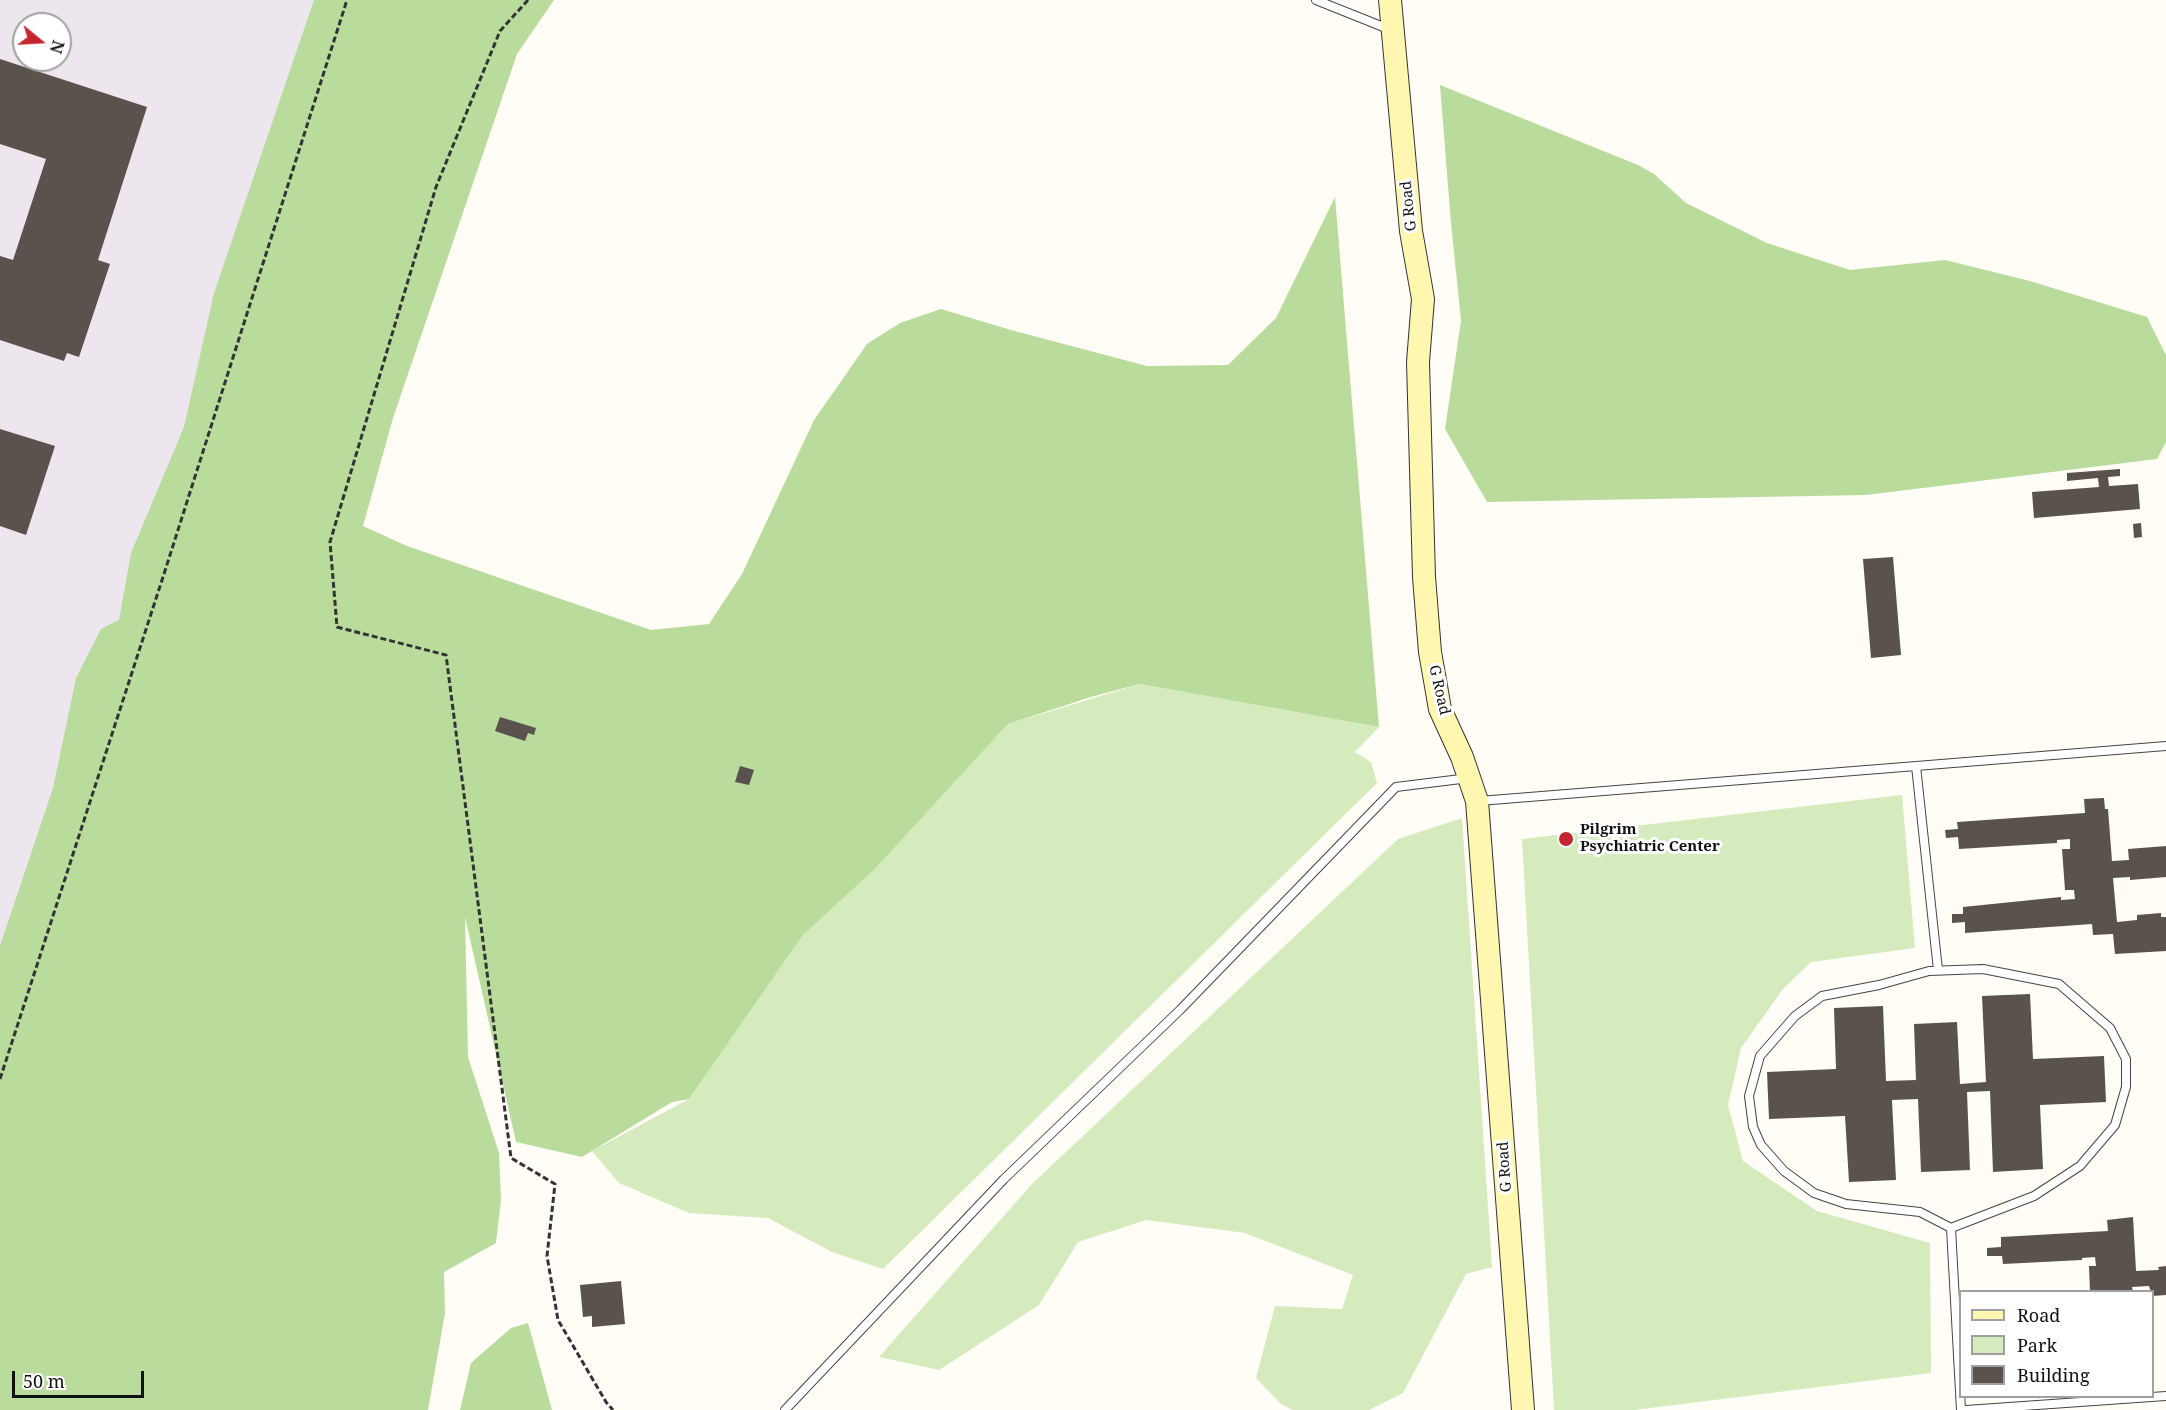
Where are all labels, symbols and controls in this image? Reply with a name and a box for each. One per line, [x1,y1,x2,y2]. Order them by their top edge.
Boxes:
north arrow [12,12,72,72]
text: N [45,38,70,56]
street label: G Road [1397,180,1421,232]
street label: G Road [1425,663,1453,717]
place label: Pilgrim Psychiatric Center [1580,821,1720,856]
marker: Pilgrim Psychiatric Center [1557,830,1575,848]
street label: G Road [1494,1141,1516,1193]
legend [1959,1290,2154,1398]
text: Road [2017,1303,2060,1327]
text: Park [2017,1333,2057,1357]
scale bar [15,1359,147,1397]
text: Building [2017,1363,2090,1387]
text: 50 m [23,1369,65,1393]

